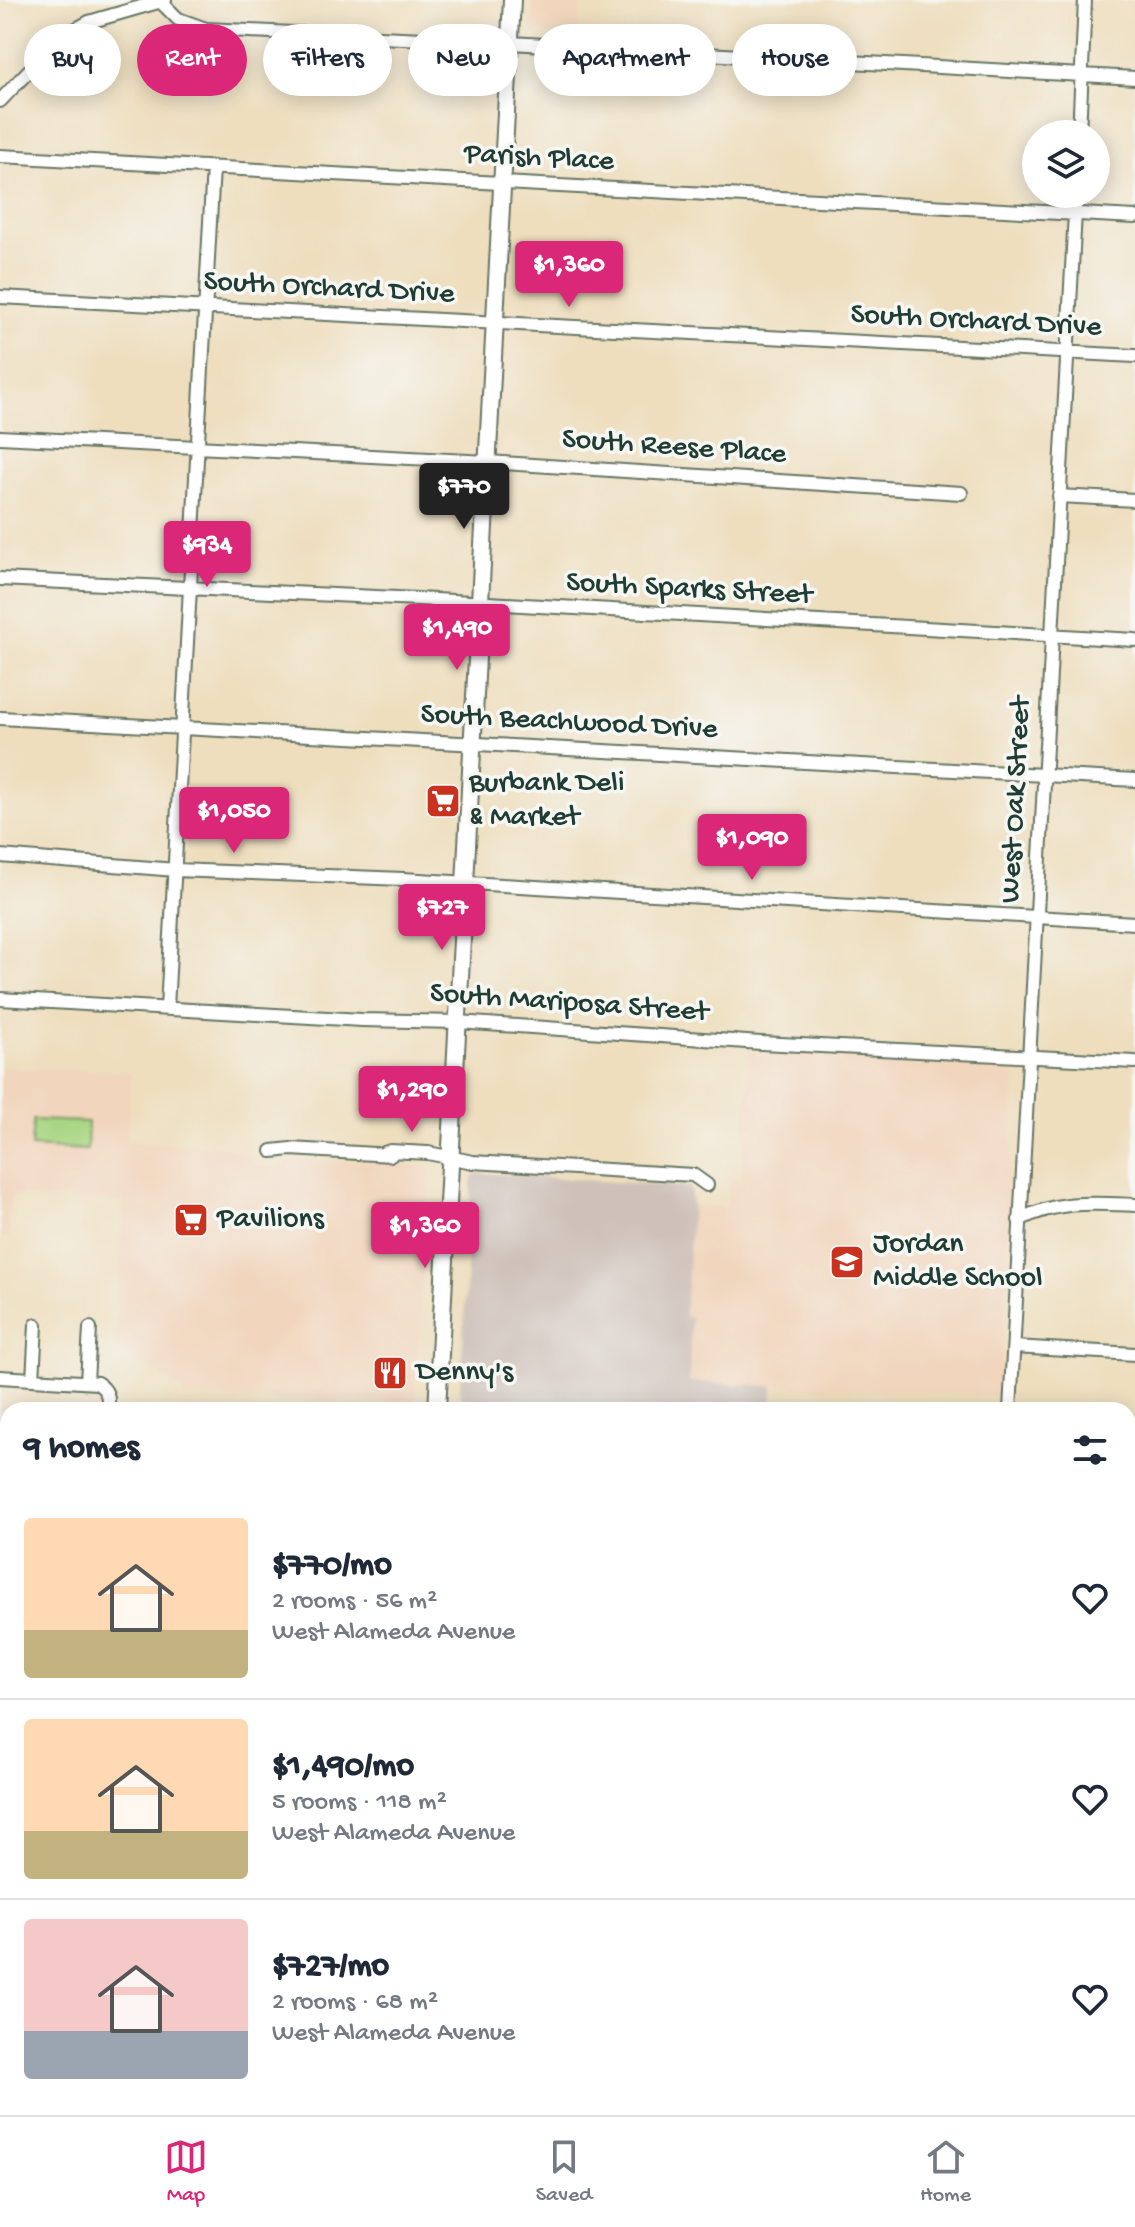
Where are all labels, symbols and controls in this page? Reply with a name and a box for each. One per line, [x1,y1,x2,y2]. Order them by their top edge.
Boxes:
chip: Buy [24,24,121,96]
chip: Rent [137,24,247,96]
chip: Filters [263,24,392,96]
chip: New [408,24,518,96]
chip: Apartment [534,24,716,96]
chip: House [732,24,857,96]
map controls [1022,120,1110,208]
button: layers [1022,120,1110,208]
street label: Parish Place [462,138,615,180]
pin: $1,360 [504,241,634,309]
text: $1,360 [533,251,605,282]
street label: South Orchard Drive [203,265,456,313]
street label: South Orchard Drive [850,298,1103,346]
street label: South Reese Place [561,423,788,473]
pin: $770 [417,463,511,531]
text: $770 [437,473,491,504]
pin: $934 [160,521,254,589]
text: $934 [182,531,232,562]
street label: South Sparks Street [565,566,816,614]
pin: $1,490 [392,604,522,672]
text: $1,490 [422,614,492,645]
street label: West Oak Street [994,693,1040,904]
street label: South Beachwood Drive [420,698,719,748]
place label: Burbank Deli & Market [468,767,624,836]
supermarket icon: Burbank Deli & Market [424,782,462,820]
pin: $1,050 [169,787,299,855]
text: $1,050 [197,797,271,828]
pin: $1,090 [687,814,817,882]
text: $1,090 [716,824,788,855]
pin: $727 [395,884,489,952]
text: $727 [416,894,468,925]
street label: South Mariposa Street [429,977,712,1031]
pin: $1,290 [347,1066,477,1134]
text: $1,290 [377,1076,447,1107]
supermarket icon: Pavilions [172,1201,210,1239]
pin: $1,360 [360,1202,490,1270]
place label: Pavilions [216,1203,325,1238]
text: $1,360 [389,1212,461,1243]
place label: Jordan Middle School [873,1228,1043,1297]
school or university icon: Jordan Middle School [828,1243,866,1281]
restaurant icon: Denny's [371,1354,409,1392]
place label: Denny's [414,1356,514,1391]
icon: filters [1068,1428,1112,1472]
text: 9 homes [24,1430,139,1470]
text: $770/mo [272,1547,392,1587]
icon: home [88,1550,184,1646]
icon: heart [1068,1576,1112,1620]
text: 2 rooms · 56 m² [272,1587,437,1618]
text: West Alameda Avenue [272,1618,515,1649]
text: $1,490/mo [272,1748,414,1788]
icon: home [88,1751,184,1847]
icon: heart [1068,1777,1112,1821]
text: 5 rooms · 118 m² [272,1788,447,1819]
text: West Alameda Avenue [272,1819,515,1850]
text: $727/mo [272,1948,389,1988]
icon: home [88,1951,184,2047]
icon: heart [1068,1977,1112,2021]
text: 2 rooms · 68 m² [272,1988,438,2019]
text: West Alameda Avenue [272,2019,515,2050]
tab: Map [164,2135,208,2209]
tab: Saved [536,2135,592,2209]
tab: Home [920,2135,971,2209]

